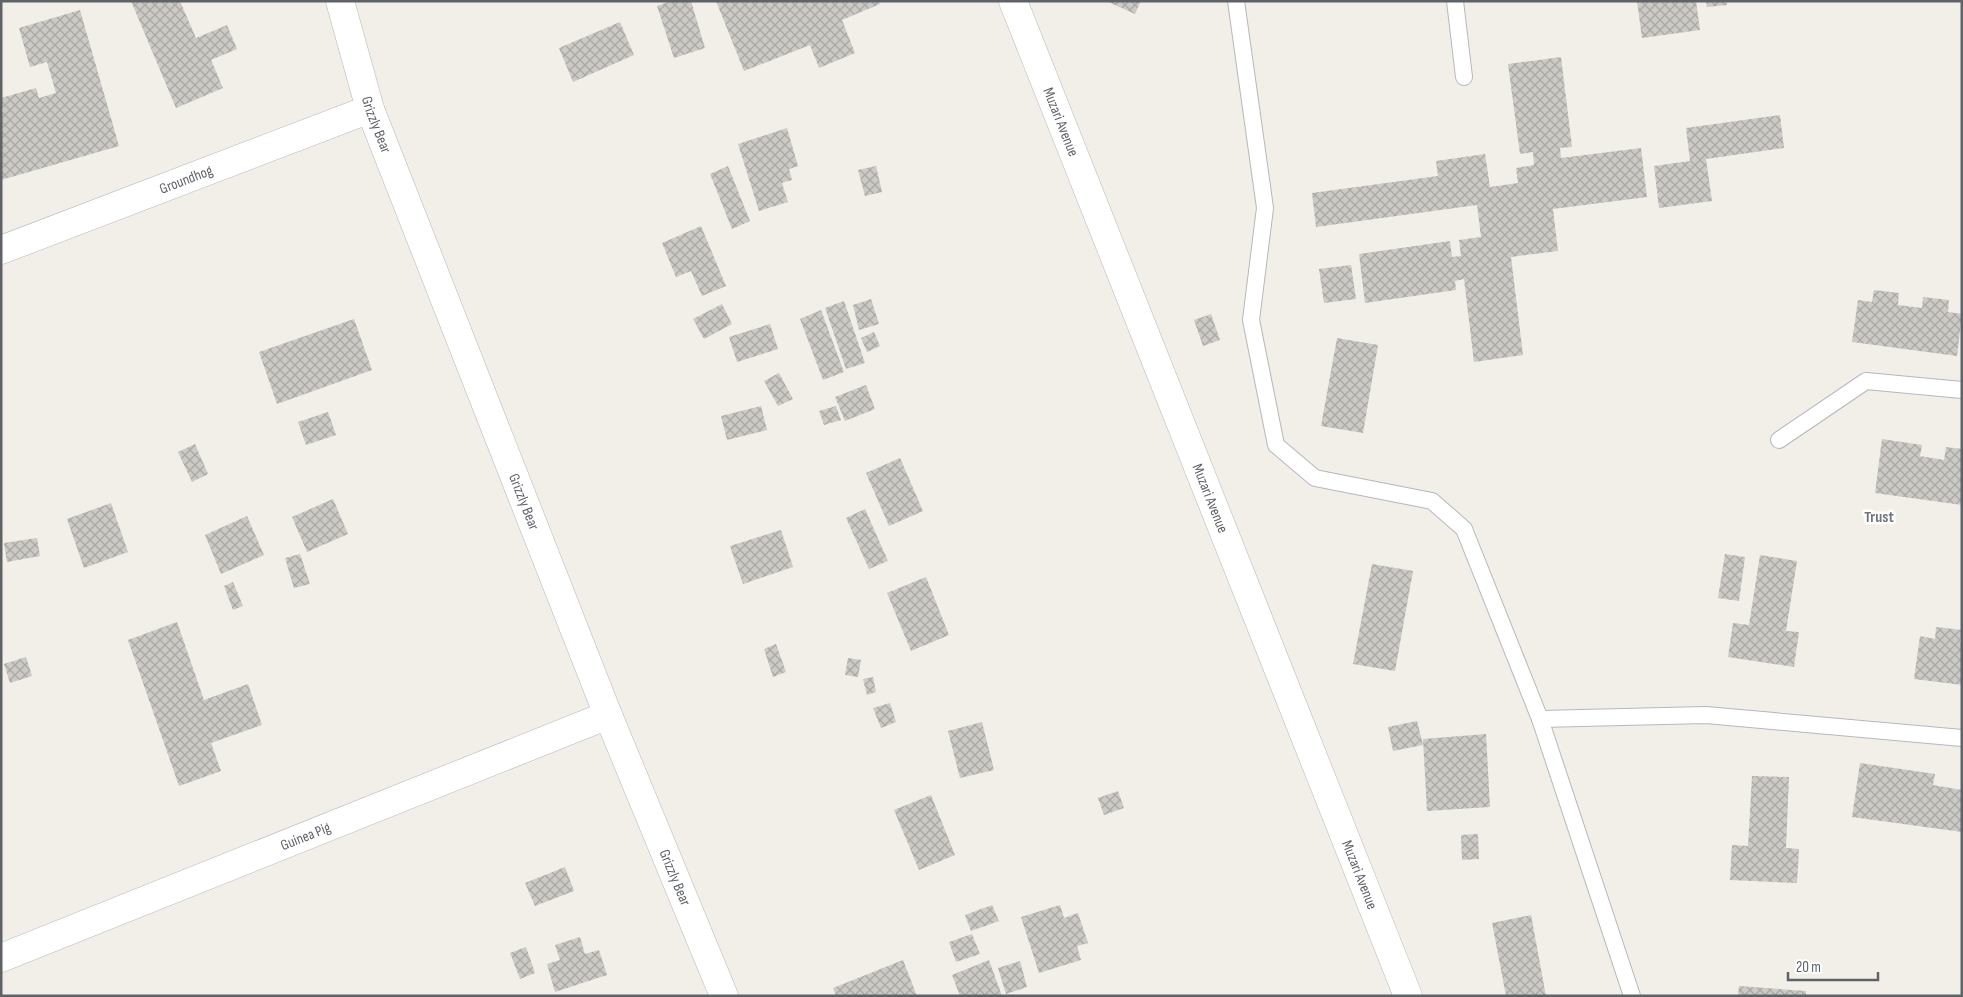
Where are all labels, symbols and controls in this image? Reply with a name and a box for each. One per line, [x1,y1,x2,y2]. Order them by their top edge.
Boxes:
street label: Muzari Avenue [1039,85,1083,159]
street label: Grizzly Bear [357,94,396,156]
street label: Groundhog [157,161,215,198]
street label: Muzari Avenue [1188,461,1233,535]
street label: Grizzly Bear [505,471,544,533]
district label: Trust [1864,508,1894,527]
street label: Guinea Pig [278,818,333,855]
street label: Muzari Avenue [1338,837,1382,912]
street label: Grizzly Bear [655,847,695,909]
scale bar [1788,950,1878,982]
text: 20 m [1796,958,1821,977]

